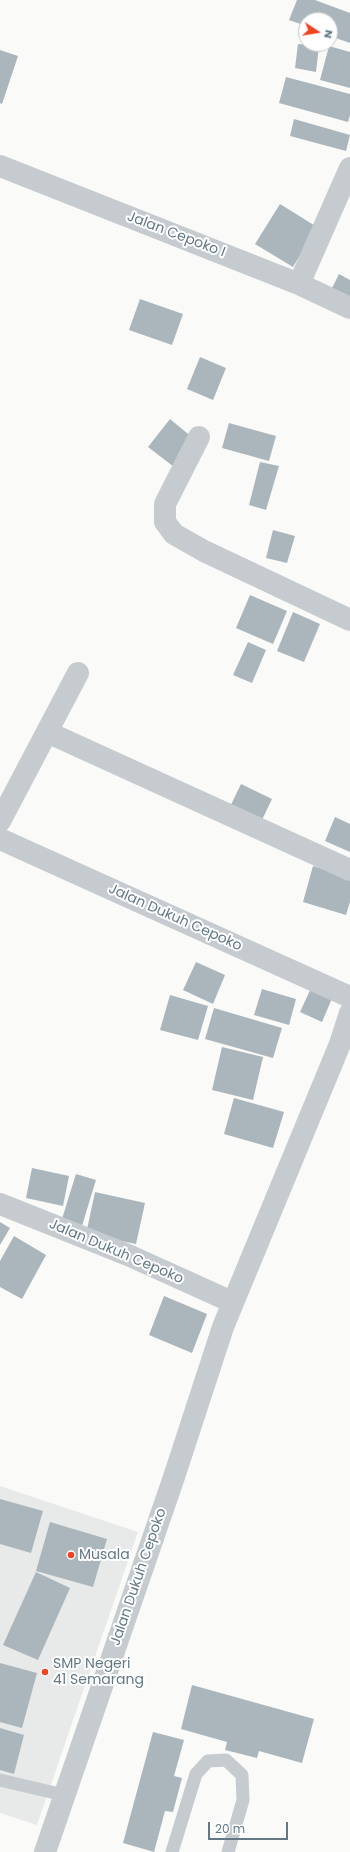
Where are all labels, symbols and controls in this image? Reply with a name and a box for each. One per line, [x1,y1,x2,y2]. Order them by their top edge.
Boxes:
north arrow [298,12,338,52]
text: N [320,29,337,40]
street label: Jalan Cepoko I [125,209,227,261]
street label: Jalan Dukuh Cepoko [106,881,244,955]
street label: Jalan Dukuh Cepoko [46,1216,186,1288]
street label: Jalan Dukuh Cepoko [108,1506,170,1648]
place label: Musala [79,1547,130,1563]
marker: Musala [66,1550,76,1560]
place label: SMP Negeri 41 Semarang [53,1656,144,1688]
marker: SMP Negeri 41 Semarang [40,1667,50,1677]
scale bar [210,1814,290,1840]
text: 20 m [215,1820,245,1837]

